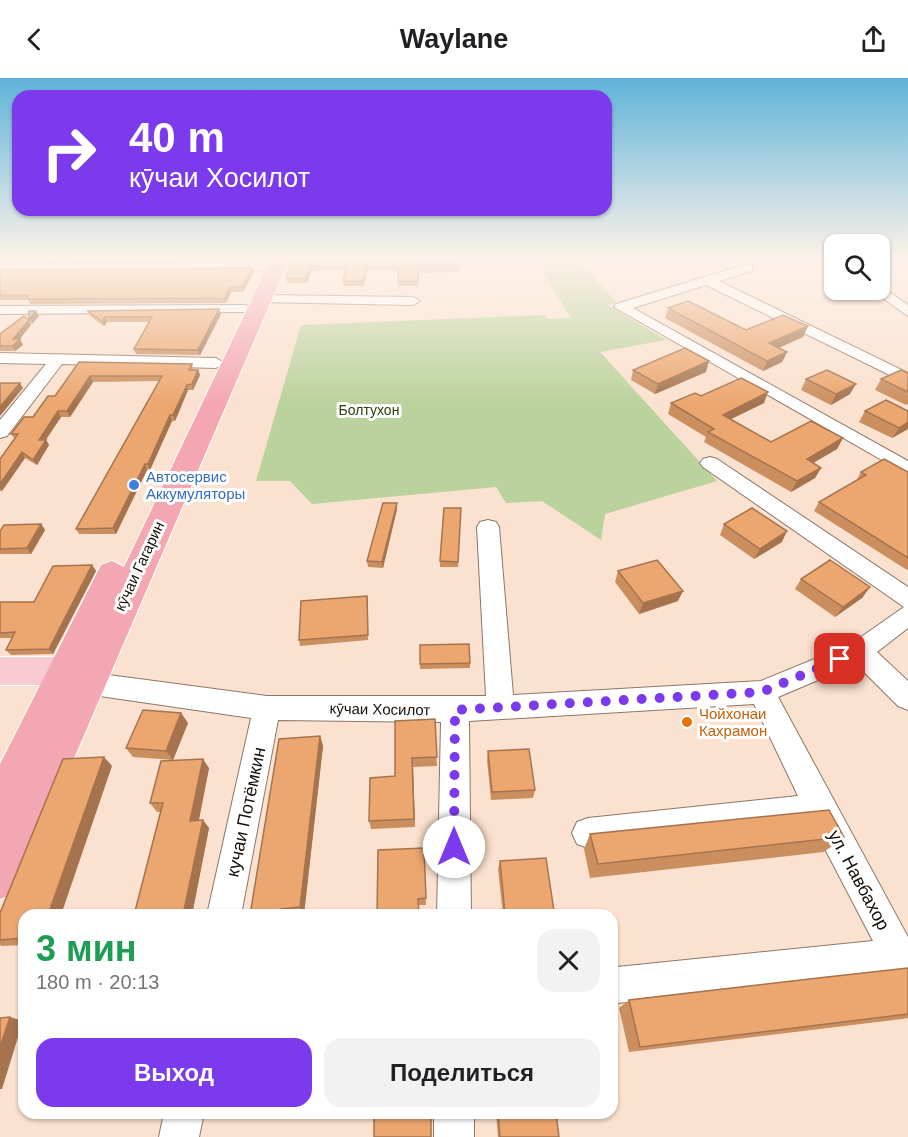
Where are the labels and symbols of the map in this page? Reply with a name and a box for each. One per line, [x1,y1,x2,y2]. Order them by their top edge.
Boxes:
park label: Болтухон [339,402,399,418]
place label: Автосервис Аккумуляторы [146,468,245,502]
marker: Автосервис Аккумуляторы [127,478,141,492]
street label: кӯчаи Гагарин [111,519,167,613]
pin [814,633,865,684]
street label: кӯчаи Хосилот [330,700,431,718]
place label: Чойхонаи Кахрамон [699,705,767,739]
marker: Чойхонаи Кахрамон [680,715,694,729]
street label: кучаи Потёмкин [222,745,270,879]
position arrow [422,815,486,879]
street label: ул. Навбахор [824,827,894,933]

